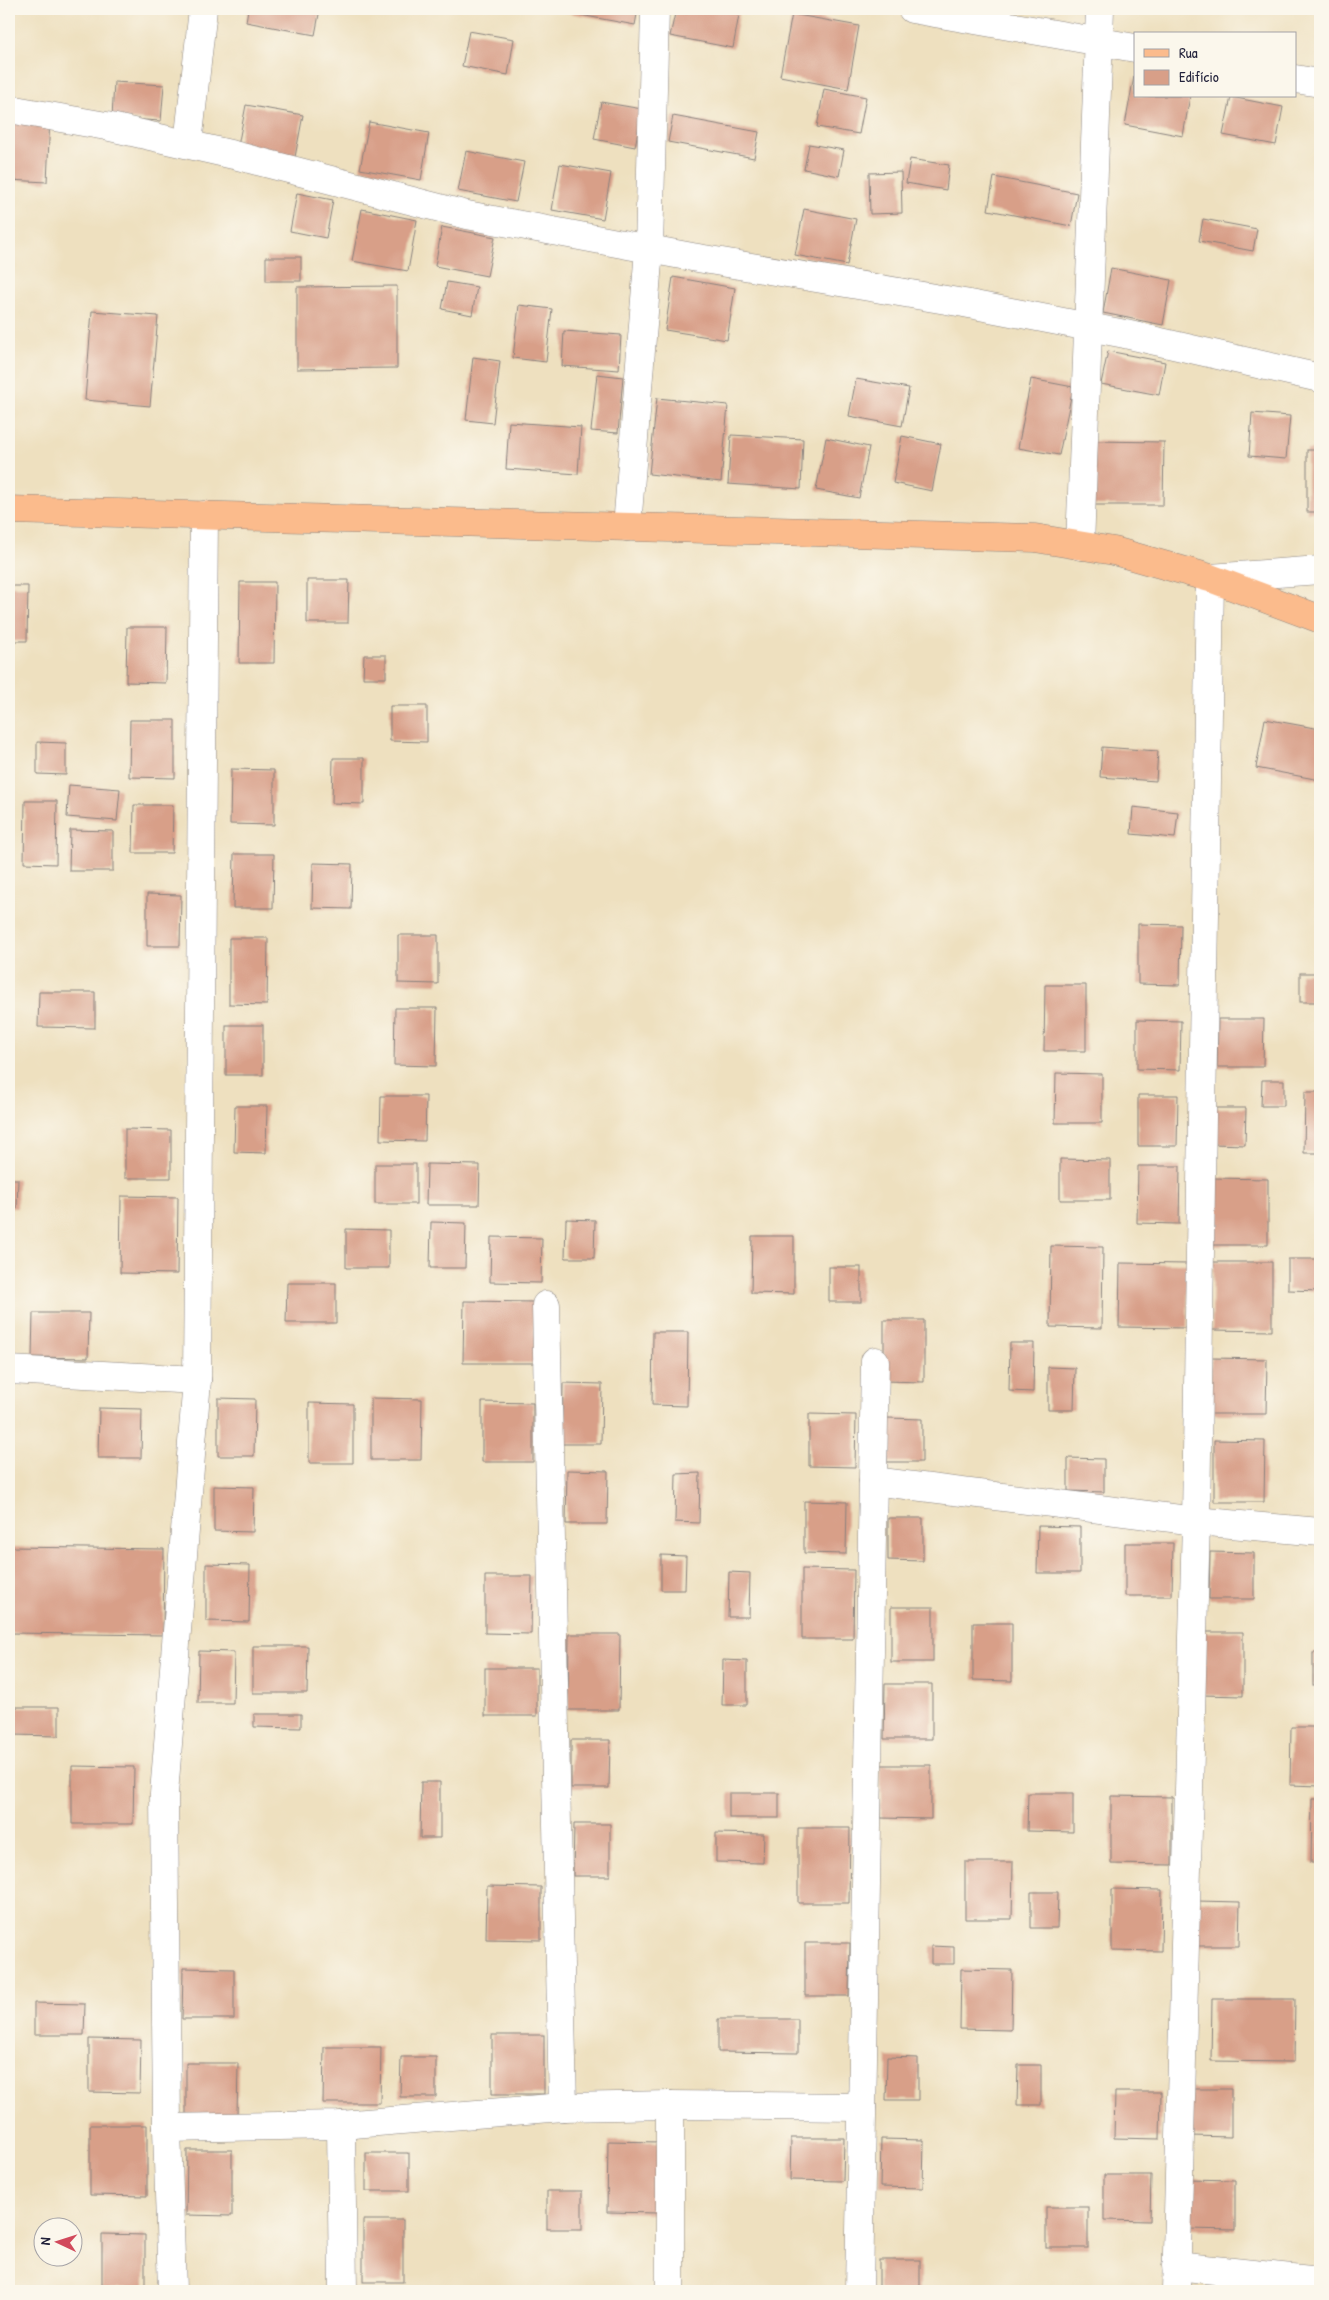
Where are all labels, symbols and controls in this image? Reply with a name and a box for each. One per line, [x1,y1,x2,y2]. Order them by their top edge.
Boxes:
legend [1134,32,1296,98]
text: Rua [1179,42,1198,63]
text: Edifício [1179,66,1219,87]
north arrow [32,2218,82,2268]
text: N [35,2236,54,2245]

